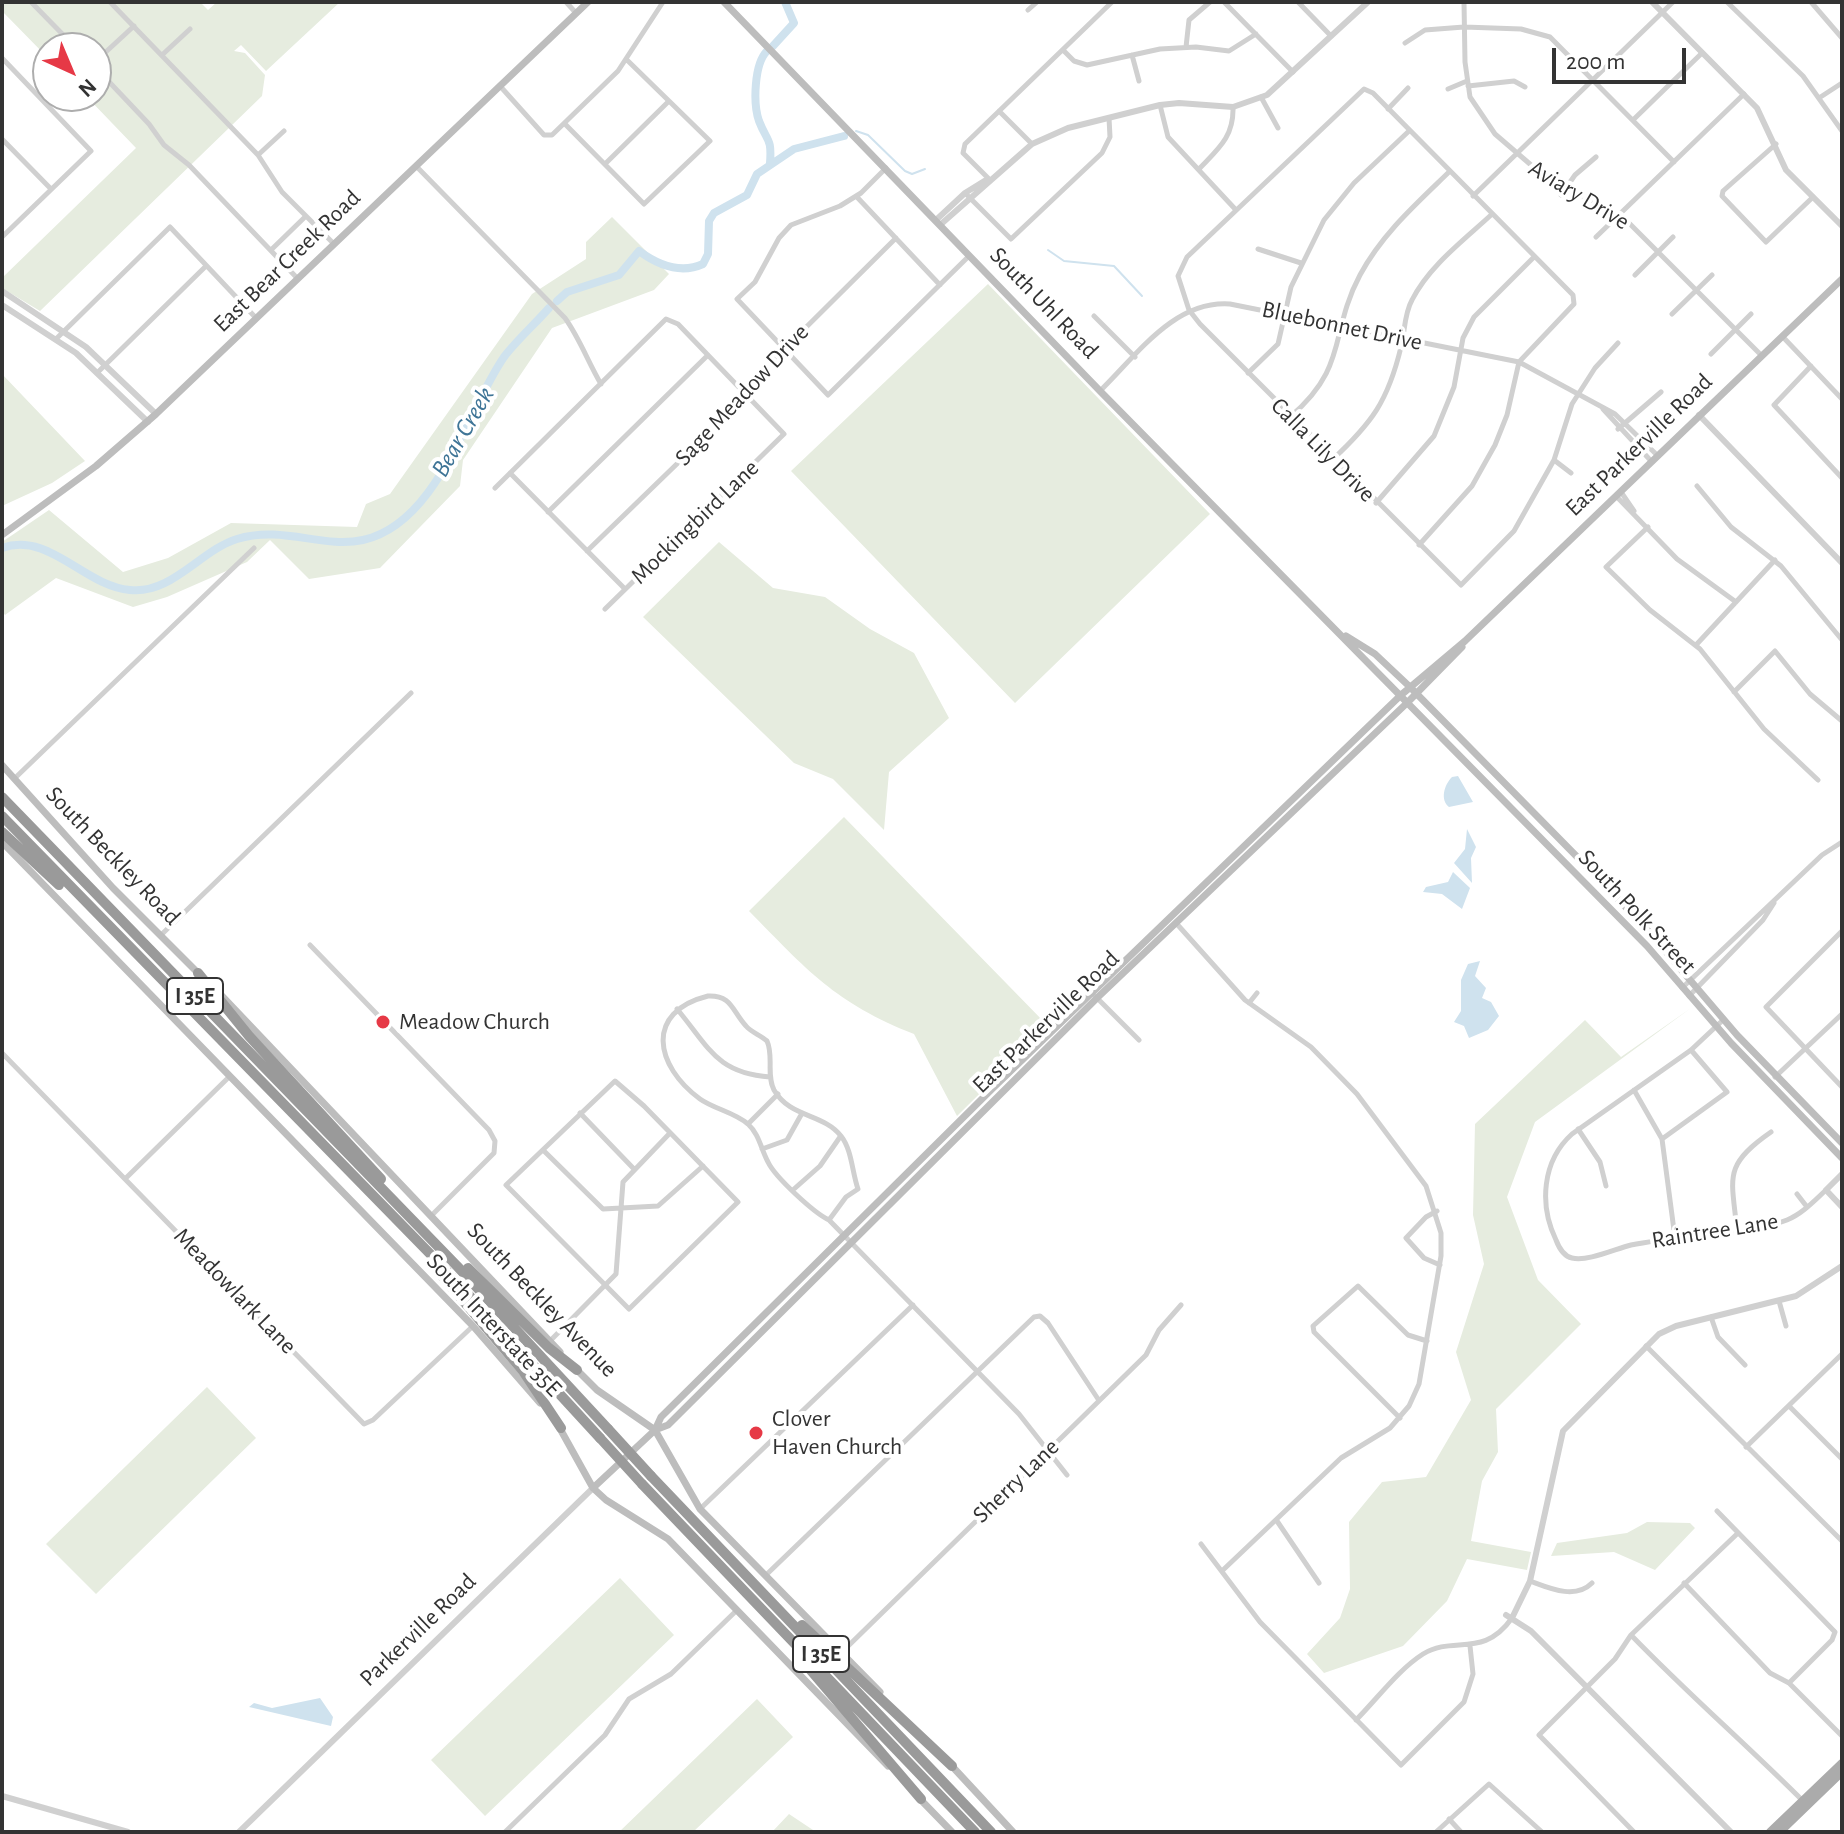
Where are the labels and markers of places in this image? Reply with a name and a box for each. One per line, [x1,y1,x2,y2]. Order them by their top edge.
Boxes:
place label: Meadow Church [399,1008,550,1036]
marker: Meadow Church [374,1013,392,1031]
place label: Clover Haven Church [772,1405,902,1461]
marker: Clover Haven Church [747,1424,765,1442]

